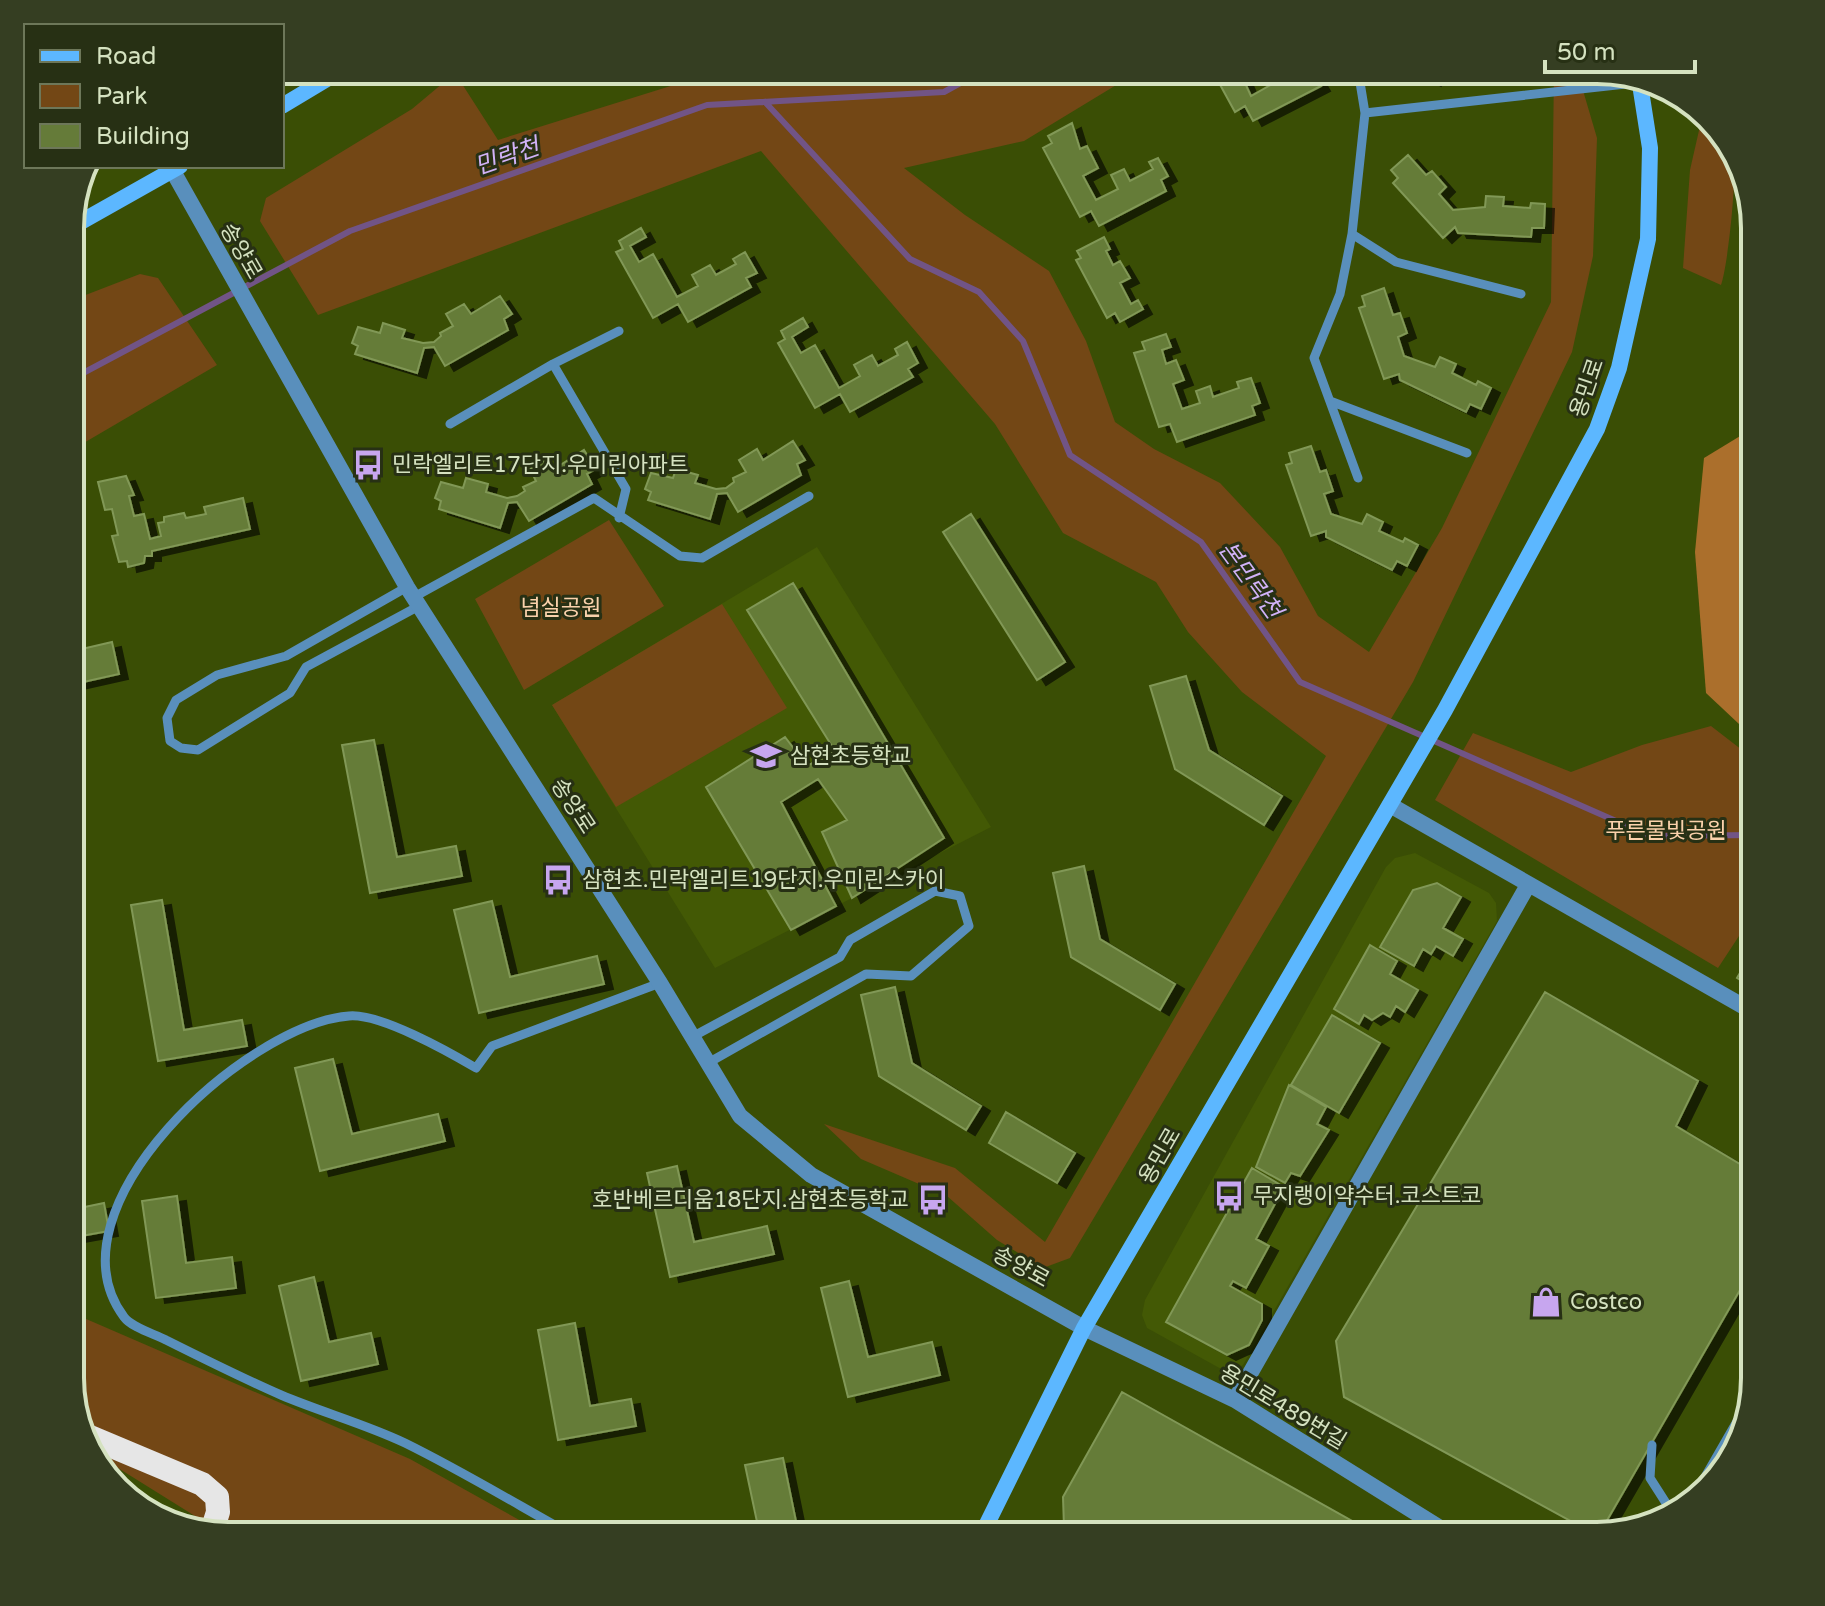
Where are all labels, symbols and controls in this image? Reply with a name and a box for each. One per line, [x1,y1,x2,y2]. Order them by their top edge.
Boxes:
legend [24,24,284,168]
scale bar [1545,24,1695,74]
text: 50 m [1557,38,1615,67]
text: Road [96,42,156,71]
text: Park [96,82,147,111]
text: Building [96,122,190,151]
water label: 민락천 [471,132,546,181]
street label: 송양로 [215,218,267,284]
street label: 용민로 [1565,355,1609,421]
bus stop icon: 민락엘리트17단지.우미린아파트 [351,448,385,482]
place label: 민락엘리트17단지.우미린아파트 [392,452,688,478]
water label: 본민락천 [1212,536,1289,627]
park label: 념실공원 [521,595,601,621]
school or university icon: 삼현초등학교 [749,739,783,773]
place label: 삼현초등학교 [790,743,911,769]
street label: 송양로 [546,773,600,839]
park label: 푸른물빛공원 [1605,818,1727,844]
bus stop icon: 삼현초.민락엘리트19단지.우미린스카이 [541,863,575,897]
place label: 삼현초.민락엘리트19단지.우미린스카이 [582,867,945,893]
street label: 용민로 [1134,1123,1186,1189]
bus stop icon: 무지랭이약수터.코스트코 [1212,1179,1246,1213]
bus stop icon: 호반베르디움18단지.삼현초등학교 [916,1183,950,1217]
place label: 무지랭이약수터.코스트코 [1253,1183,1481,1209]
place label: 호반베르디움18단지.삼현초등학교 [592,1187,909,1213]
street label: 송양로 [988,1241,1054,1293]
shop icon: Costco [1529,1285,1563,1319]
place label: Costco [1570,1289,1642,1315]
street label: 용민로489번길 [1215,1359,1351,1455]

